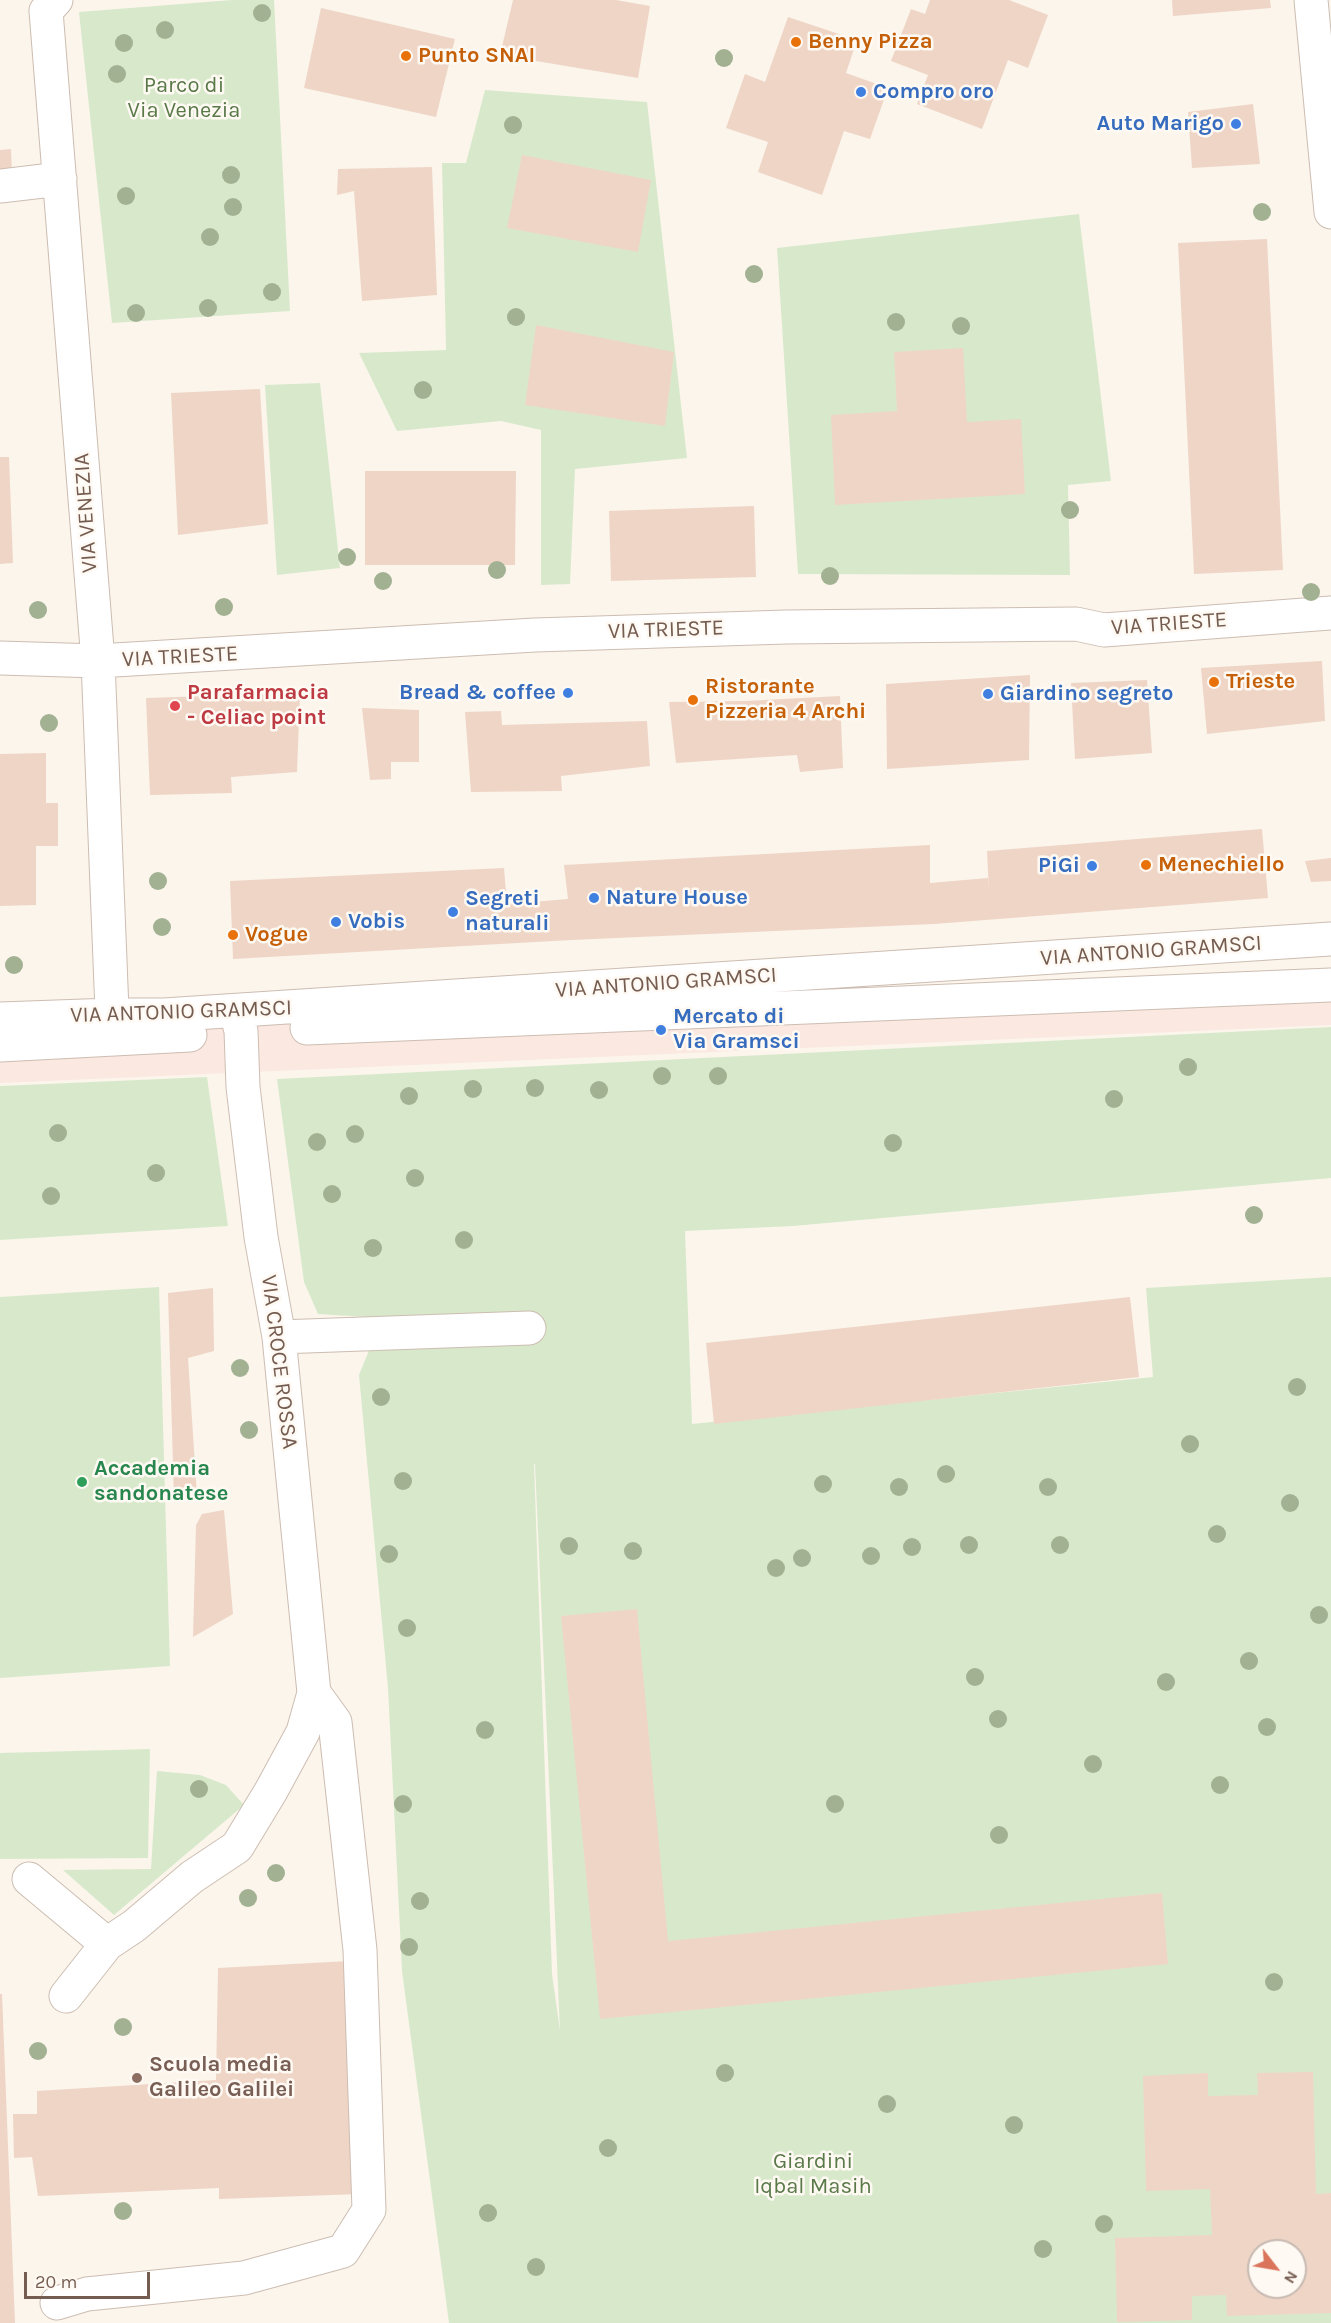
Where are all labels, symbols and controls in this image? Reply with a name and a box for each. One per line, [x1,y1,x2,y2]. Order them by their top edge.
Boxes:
place label: Benny Pizza [808,29,933,55]
marker: Benny Pizza [789,35,803,49]
place label: Punto SNAI [418,43,535,69]
marker: Punto SNAI [399,49,413,63]
park label: Parco di Via Venezia [128,73,240,124]
place label: Compro oro [873,79,994,105]
marker: Compro oro [854,85,868,99]
place label: Auto Marigo [1097,111,1224,137]
marker: Auto Marigo [1229,117,1243,131]
street label: VIA VENEZIA [69,452,103,574]
street label: VIA TRIESTE [1110,607,1228,641]
street label: VIA TRIESTE [608,615,724,645]
street label: VIA TRIESTE [121,641,239,673]
place label: Trieste [1226,669,1295,695]
place label: Ristorante Pizzeria 4 Archi [705,674,866,726]
marker: Trieste [1207,675,1221,689]
place label: Parafarmacia - Celiac point [187,680,329,732]
place label: Bread & coffee [399,680,556,706]
place label: Giardino segreto [1000,681,1174,707]
marker: Bread & coffee [561,686,575,700]
marker: Giardino segreto [981,687,995,701]
marker: Ristorante Pizzeria 4 Archi [686,693,700,707]
marker: Parafarmacia - Celiac point [168,699,182,713]
place label: Menechiello [1158,852,1284,878]
place label: PiGi [1038,853,1080,879]
marker: Menechiello [1139,858,1153,872]
marker: PiGi [1085,859,1099,873]
place label: Nature House [606,885,748,911]
place label: Segreti naturali [465,886,549,938]
marker: Nature House [587,891,601,905]
marker: Segreti naturali [446,905,460,919]
place label: Vobis [348,909,405,935]
marker: Vobis [329,915,343,929]
place label: Vogue [245,922,308,948]
marker: Vogue [226,928,240,942]
street label: VIA ANTONIO GRAMSCI [1039,930,1263,972]
street label: VIA ANTONIO GRAMSCI [554,962,778,1004]
street label: VIA ANTONIO GRAMSCI [70,995,292,1029]
place label: Mercato di Via Gramsci [673,1004,800,1056]
marker: Mercato di Via Gramsci [654,1023,668,1037]
street label: VIA CROCE ROSSA [255,1273,303,1451]
place label: Accademia sandonatese [94,1456,228,1508]
marker: Accademia sandonatese [75,1475,89,1489]
place label: Scuola media Galileo Galilei [149,2052,294,2104]
marker: Scuola media Galileo Galilei [130,2071,144,2085]
park label: Giardini Iqbal Masih [754,2149,872,2200]
north arrow [1247,2239,1307,2299]
scale bar [27,2260,153,2298]
text: N [1280,2268,1302,2287]
text: 20 m [35,2271,77,2293]

